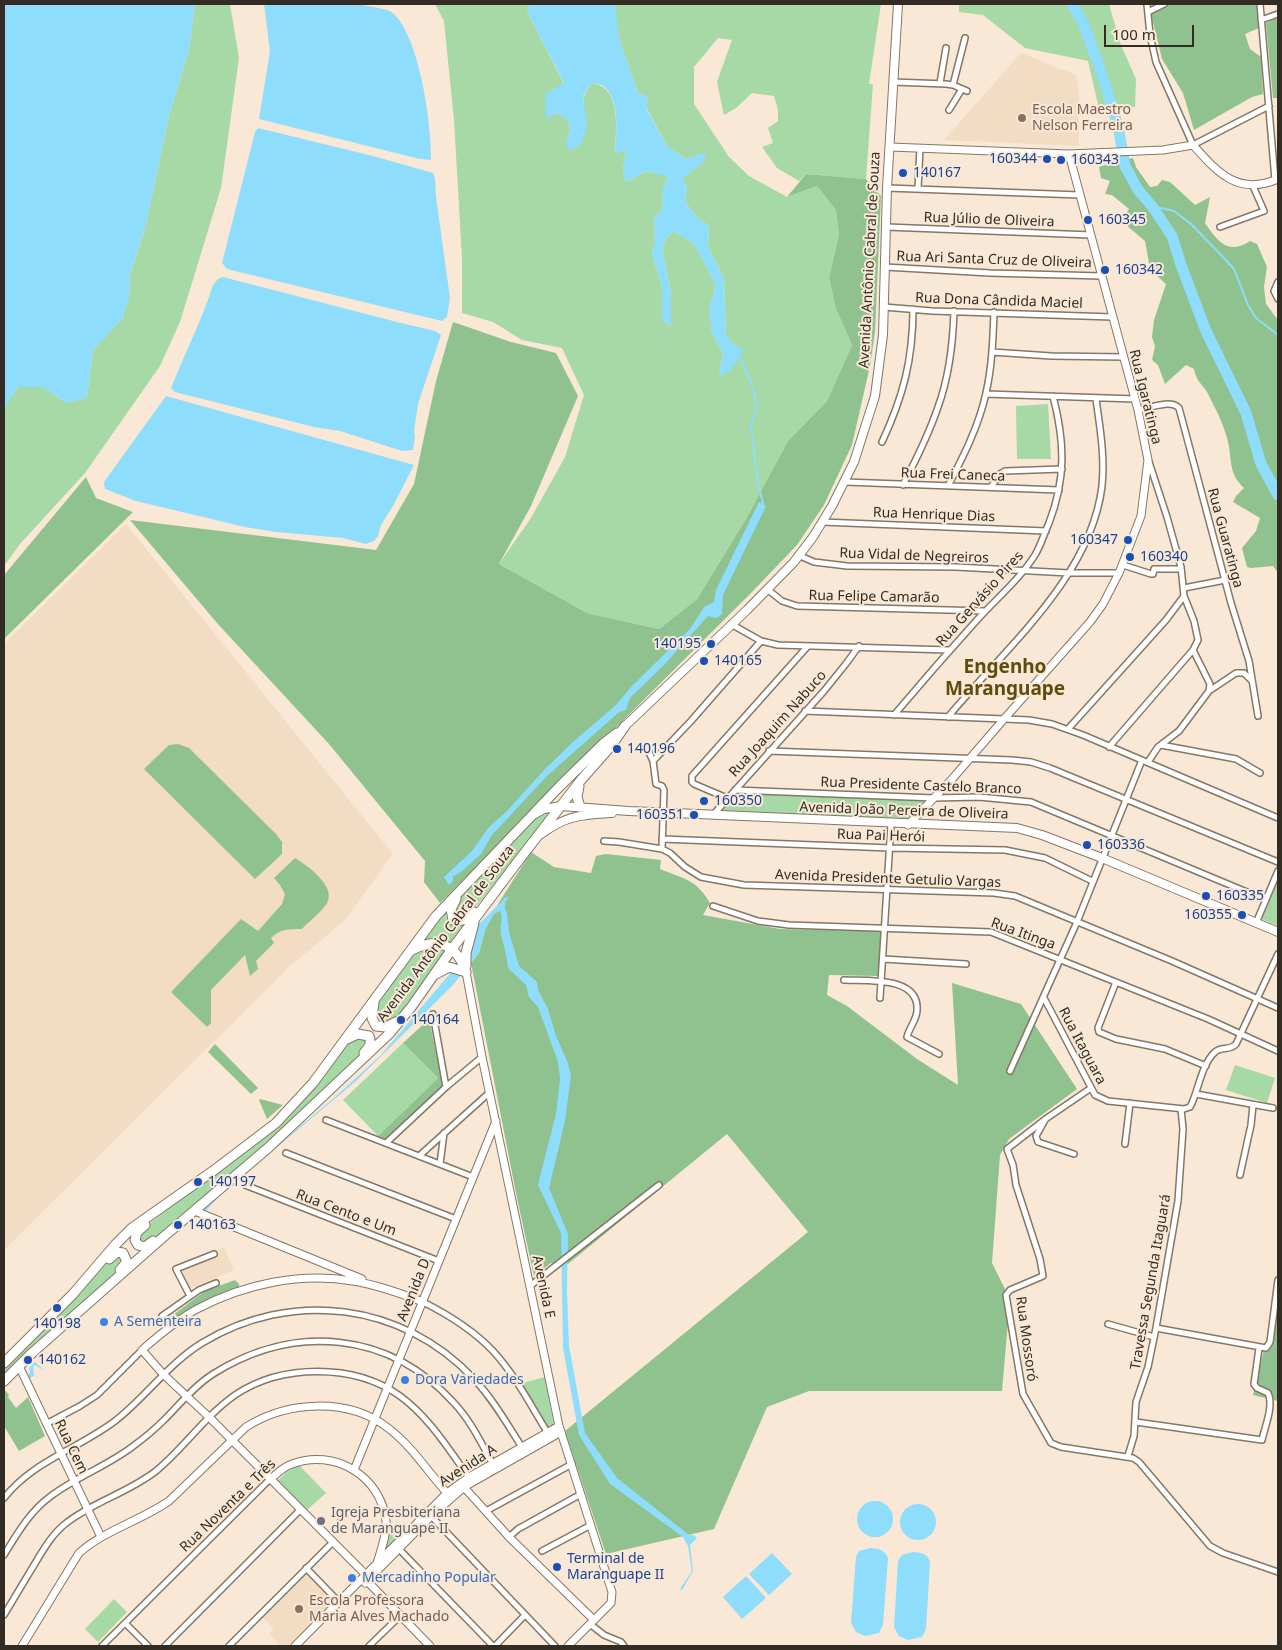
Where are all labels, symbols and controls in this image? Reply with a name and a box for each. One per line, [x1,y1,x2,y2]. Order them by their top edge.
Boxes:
scale bar [1107,15,1197,47]
text: 100 m [1112,24,1156,44]
place label: Escola Maestro Nelson Ferreira [1032,102,1133,134]
marker: Escola Maestro Nelson Ferreira [1016,112,1028,124]
street label: Avenida Antônio Cabral de Souza [856,151,884,369]
place label: 160344 [989,151,1037,167]
place label: 160343 [1071,152,1119,168]
marker: 160344 [1041,153,1053,165]
marker: 160343 [1055,154,1067,166]
place label: 140167 [913,165,961,181]
marker: 140167 [897,167,909,179]
street label: Rua Júlio de Oliveira [923,209,1055,231]
place label: 160345 [1098,212,1146,228]
marker: 160345 [1082,214,1094,226]
street label: Rua Ari Santa Cruz de Oliveira [896,248,1092,272]
place label: 160342 [1115,262,1163,278]
marker: 160342 [1099,264,1111,276]
street label: Rua Dona Cândida Maciel [915,290,1083,312]
street label: Rua Igaratinga [1125,348,1165,446]
street label: Rua Frei Caneca [900,465,1006,485]
street label: Rua Guaratinga [1204,486,1246,590]
street label: Rua Henrique Dias [873,504,995,526]
place label: 160347 [1070,532,1118,548]
marker: 160347 [1122,534,1134,546]
street label: Rua Vidal de Negreiros [839,545,989,567]
street label: Rua Gervásio Pires [933,548,1027,650]
place label: 160340 [1140,549,1188,565]
marker: 160340 [1124,551,1136,563]
street label: Rua Felipe Camarão [808,587,940,607]
place label: 140195 [653,636,701,652]
marker: 140195 [705,638,717,650]
place label: 140165 [714,653,762,669]
marker: 140165 [698,655,710,667]
district label: Engenho Maranguape [945,657,1065,701]
street label: Rua Joaquim Nabuco [726,667,830,781]
place label: 140196 [627,741,675,757]
marker: 140196 [611,743,623,755]
street label: Rua Presidente Castelo Branco [820,774,1022,798]
place label: 160350 [714,793,762,809]
marker: 160350 [698,795,710,807]
street label: Avenida João Pereira de Oliveira [799,799,1009,823]
place label: 160351 [636,807,684,823]
marker: 160351 [688,809,700,821]
street label: Rua Pai Herói [837,826,925,846]
place label: 160336 [1097,837,1145,853]
marker: 160336 [1081,839,1093,851]
street label: Avenida Antônio Cabral de Souza [374,842,518,1026]
street label: Avenida Presidente Getulio Vargas [775,867,1001,891]
place label: 160335 [1216,888,1264,904]
marker: 160335 [1200,890,1212,902]
place label: 160355 [1184,907,1232,923]
marker: 160355 [1236,909,1248,921]
street label: Rua Itinga [988,915,1058,953]
street label: Rua Itaguara [1055,1005,1109,1087]
place label: 140164 [411,1012,459,1028]
marker: 140164 [395,1014,407,1026]
place label: 140197 [208,1174,256,1190]
marker: 140197 [192,1176,204,1188]
street label: Rua Cento e Um [293,1186,399,1240]
street label: Travessa Segunda Itaguará [1127,1193,1175,1371]
place label: 140163 [188,1217,236,1233]
marker: 140163 [172,1219,184,1231]
street label: Avenida E [528,1254,558,1320]
street label: Avenida D [394,1256,434,1324]
street label: Rua Mossoró [1012,1295,1040,1383]
marker: 140198 [51,1302,63,1314]
place label: A Sementeira [114,1314,202,1330]
place label: 140198 [33,1316,81,1332]
marker: A Sementeira [98,1316,110,1328]
place label: 140162 [38,1352,86,1368]
marker: 140162 [22,1354,34,1366]
place label: Dora Variedades [415,1372,524,1388]
marker: Dora Variedades [399,1374,411,1386]
street label: Rua Cem [51,1417,91,1477]
street label: Avenida A [436,1441,500,1491]
street label: Rua Noventa e Três [177,1456,279,1556]
place label: Igreja Presbiteriana de Maranguape II [331,1505,460,1538]
marker: Igreja Presbiteriana de Maranguape II [315,1515,327,1527]
place label: Terminal de Maranguape II [567,1551,664,1584]
marker: Terminal de Maranguape II [551,1561,563,1573]
place label: Mercadinho Popular [362,1570,496,1586]
marker: Mercadinho Popular [346,1572,358,1584]
place label: Escola Professora Maria Alves Machado [309,1593,449,1625]
marker: Escola Professora Maria Alves Machado [293,1603,305,1615]

